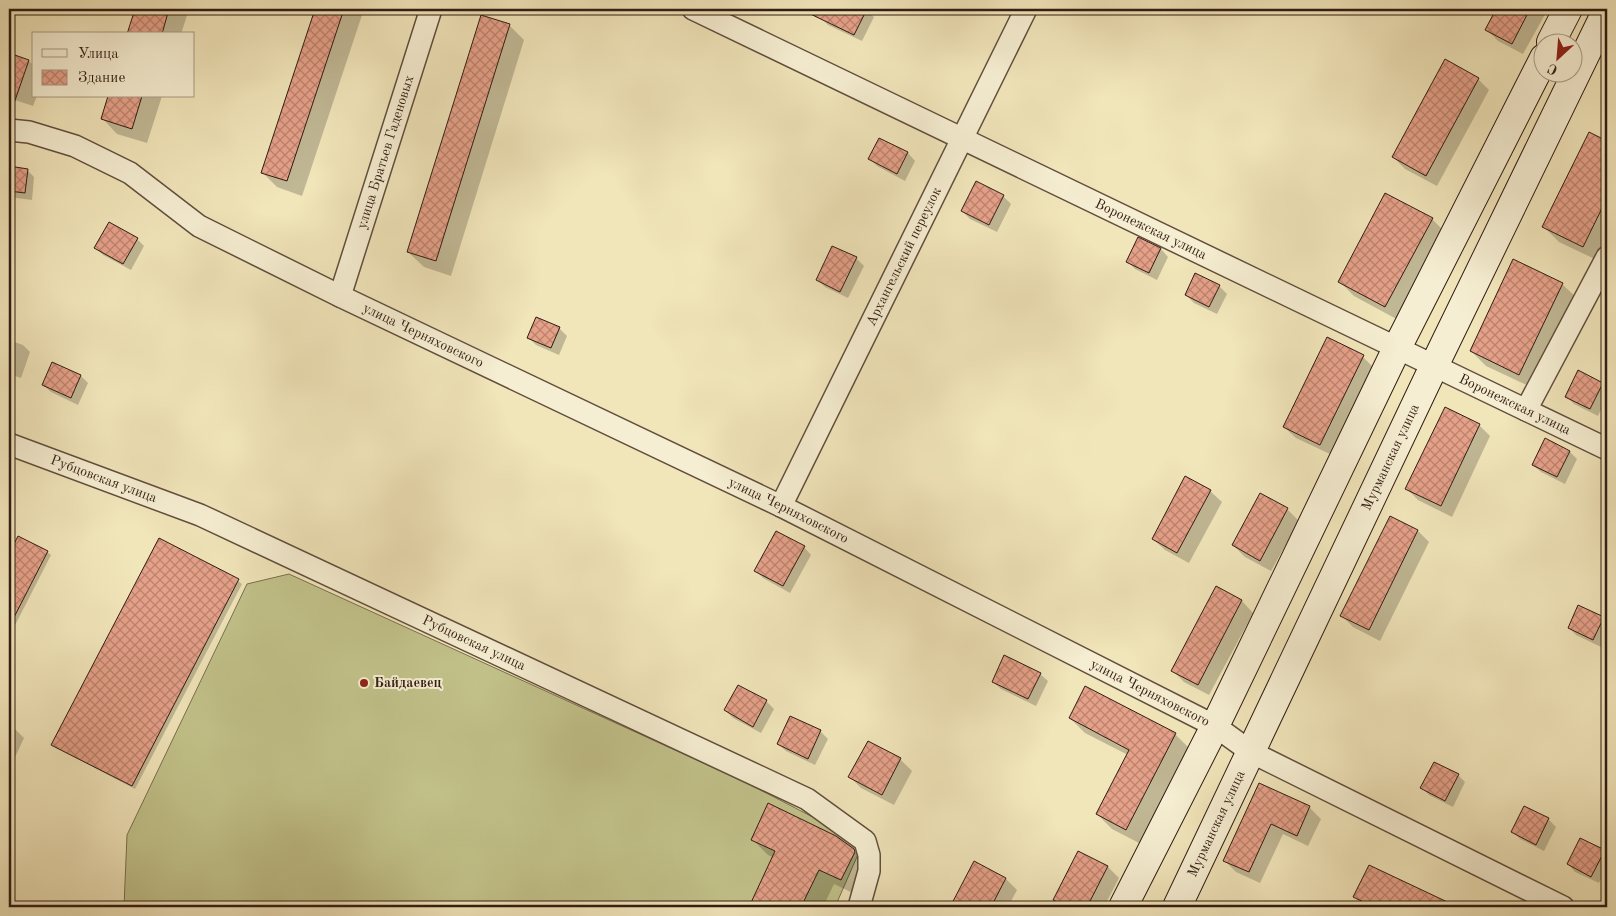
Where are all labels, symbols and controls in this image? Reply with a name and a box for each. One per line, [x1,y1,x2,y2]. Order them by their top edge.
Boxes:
legend [32,32,195,98]
north arrow [1534,32,1584,82]
text: Улица [78,47,119,62]
text: С [1546,60,1560,77]
text: Здание [78,71,125,86]
street label: улица Братьев Гаденовых [355,73,417,231]
street label: Архангельский переулок [864,185,944,328]
street label: Воронежская улица [1093,197,1209,262]
street label: улица Черняховского [361,301,486,370]
street label: Воронежская улица [1457,372,1573,437]
street label: Мурманская улица [1359,402,1422,513]
street label: Рубцовская улица [49,453,159,505]
street label: улица Черняховского [726,475,851,546]
street label: Рубцовская улица [420,613,528,673]
street label: улица Черняховского [1088,657,1212,729]
place label: Байдаевец [374,676,442,690]
marker: Байдаевец [358,677,370,689]
street label: Мурманская улица [1185,768,1248,879]

